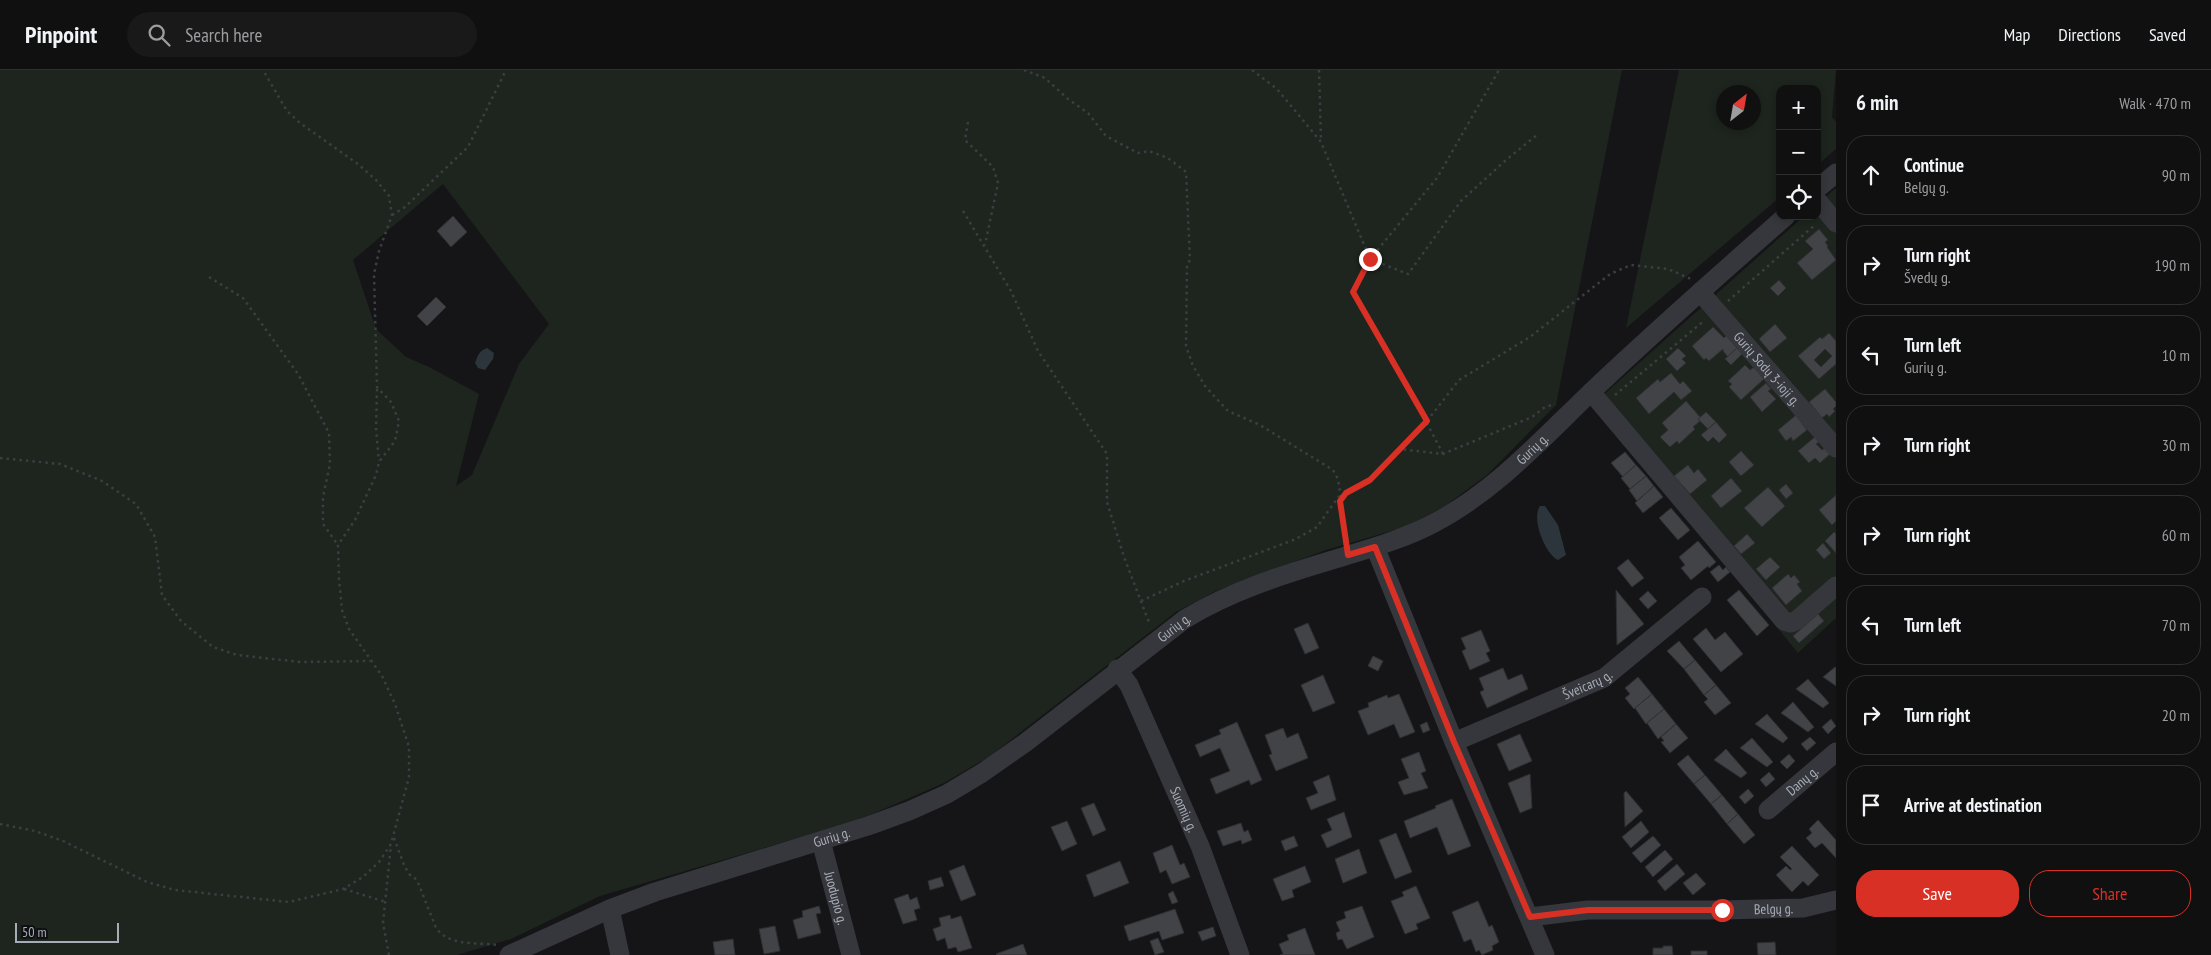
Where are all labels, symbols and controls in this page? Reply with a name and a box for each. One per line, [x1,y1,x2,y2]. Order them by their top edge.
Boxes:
search box [127,12,477,57]
text: Pinpoint [25,19,97,50]
icon: search [145,21,173,49]
text: Search here [185,23,262,47]
text: Map [2004,23,2030,46]
text: Directions [2058,23,2121,46]
text: Saved [2149,23,2186,46]
north arrow [1716,85,1761,130]
map controls [1776,85,1821,220]
button: + [1776,85,1821,130]
text: 6 min [1856,89,1898,116]
text: Walk · 470 m [2119,93,2191,113]
button: − [1776,130,1821,175]
text: Continue [1904,153,1964,177]
icon: ahead [1857,161,1885,189]
text: 90 m [2162,165,2190,185]
button: locate [1776,175,1821,220]
text: Belgų g. [1904,177,1949,197]
text: Turn right [1904,243,1970,267]
route end [1359,248,1382,271]
icon: right [1857,251,1885,279]
text: 190 m [2155,255,2190,275]
text: Švedų g. [1904,267,1951,287]
street label: Gurių Sodų 3-ioji g. [1730,328,1804,410]
text: Turn left [1904,333,1961,357]
icon: left [1857,341,1885,369]
text: 10 m [2162,345,2190,365]
text: Gurių g. [1904,357,1947,377]
street label: Gurių g. [1513,430,1552,468]
icon: right [1857,431,1885,459]
text: Turn right [1904,433,1970,457]
text: 30 m [2162,435,2190,455]
icon: right [1857,521,1885,549]
text: Turn right [1904,523,1970,547]
text: 60 m [2162,525,2190,545]
street label: Gurių g. [1154,609,1194,646]
icon: left [1857,611,1885,639]
text: Turn left [1904,613,1961,637]
text: 70 m [2162,615,2190,635]
street label: Šveicarų g. [1560,666,1616,704]
icon: right [1857,701,1885,729]
text: Turn right [1904,703,1970,727]
text: 20 m [2162,705,2190,725]
street label: Danų g. [1782,762,1822,800]
street label: Suomių g. [1166,784,1202,835]
icon: arrive [1857,791,1885,819]
text: Arrive at destination [1904,793,2042,817]
street label: Gurių g. [811,823,852,851]
street label: Juodupio g. [820,869,852,927]
button: Save [1856,870,2019,917]
button: Share [2029,870,2191,917]
route start [1711,899,1734,922]
street label: Belgų g. [1754,899,1793,918]
scale bar [15,920,119,943]
text: 50 m [22,923,47,941]

